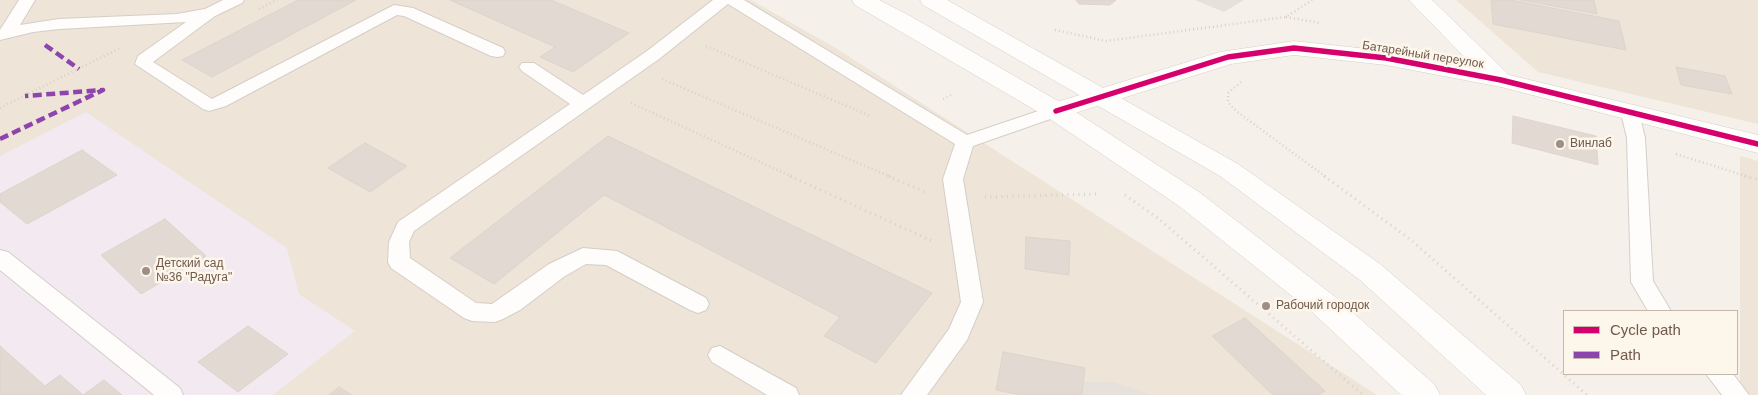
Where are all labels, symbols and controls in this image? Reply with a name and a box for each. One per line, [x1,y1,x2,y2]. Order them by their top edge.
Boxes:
street label: Батарейный переулок [1361,38,1485,72]
place label: Винлаб [1570,137,1612,151]
marker: Винлаб [1554,138,1566,150]
place label: Детский сад №36 "Радуга" [156,257,232,285]
marker: Детский сад №36 "Радуга" [140,265,152,277]
place label: Рабочий городок [1276,299,1369,313]
marker: Рабочий городок [1260,300,1272,312]
legend [1563,310,1738,375]
text: Cycle path [1610,321,1681,338]
text: Path [1610,346,1641,363]

